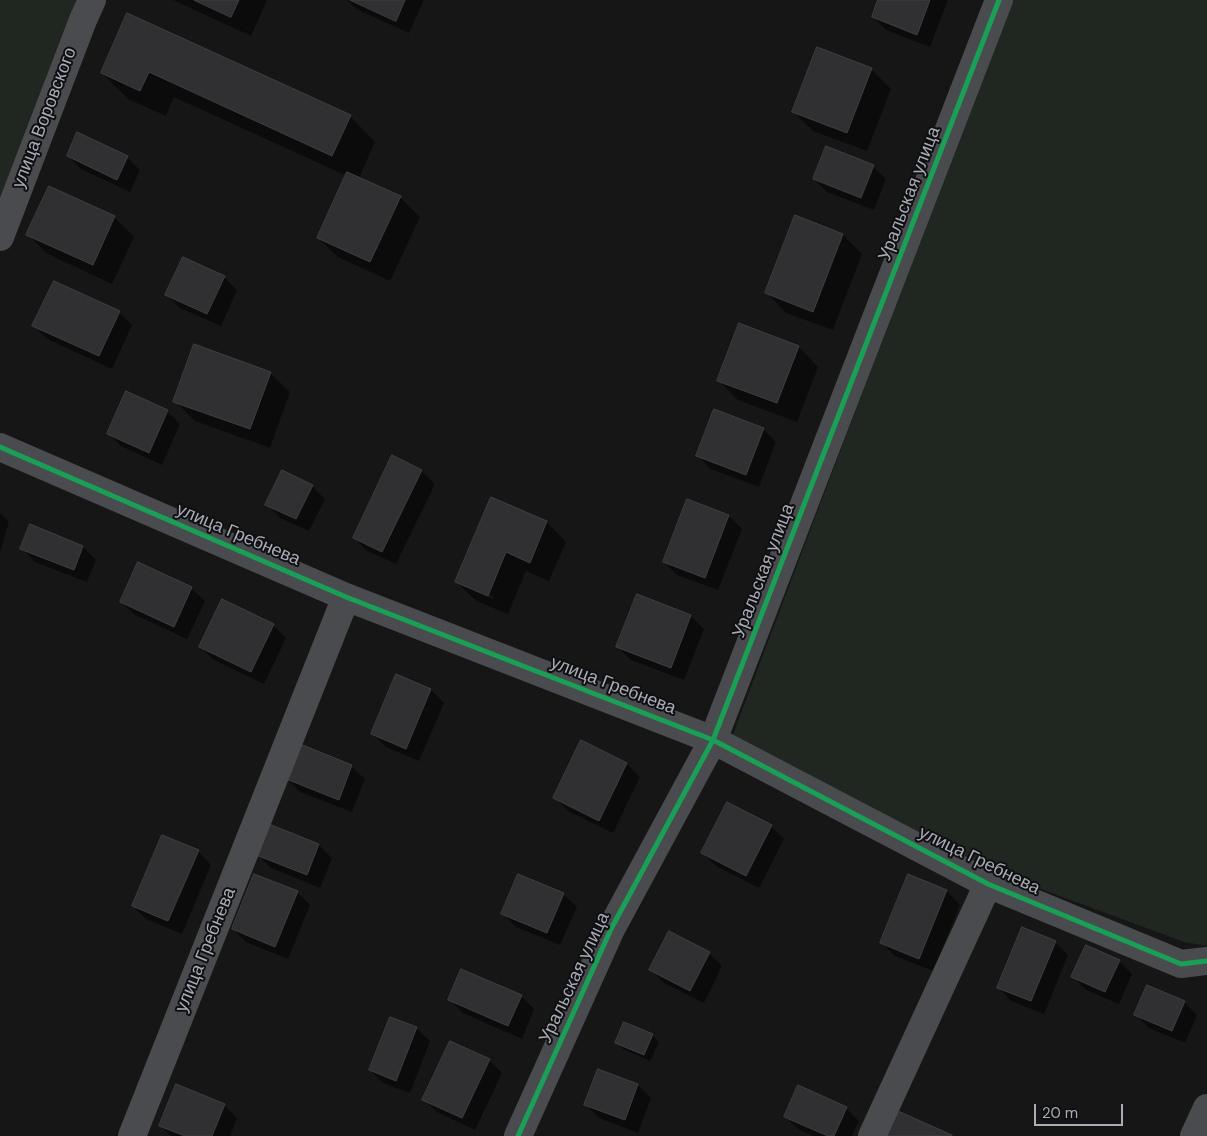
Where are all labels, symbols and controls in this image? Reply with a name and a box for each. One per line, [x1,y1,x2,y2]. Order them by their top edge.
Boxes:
street label: улица Воровского [8,45,82,191]
street label: Уральская улица [875,124,945,264]
street label: улица Гребнева [173,499,303,571]
street label: Уральская улица [729,501,799,641]
street label: улица Гребнева [547,652,679,720]
street label: улица Гребнева [915,822,1043,900]
street label: улица Гребнева [171,885,241,1015]
street label: Уральская улица [535,909,615,1047]
scale bar [1037,1094,1126,1126]
text: 20 m [1042,1103,1078,1123]

